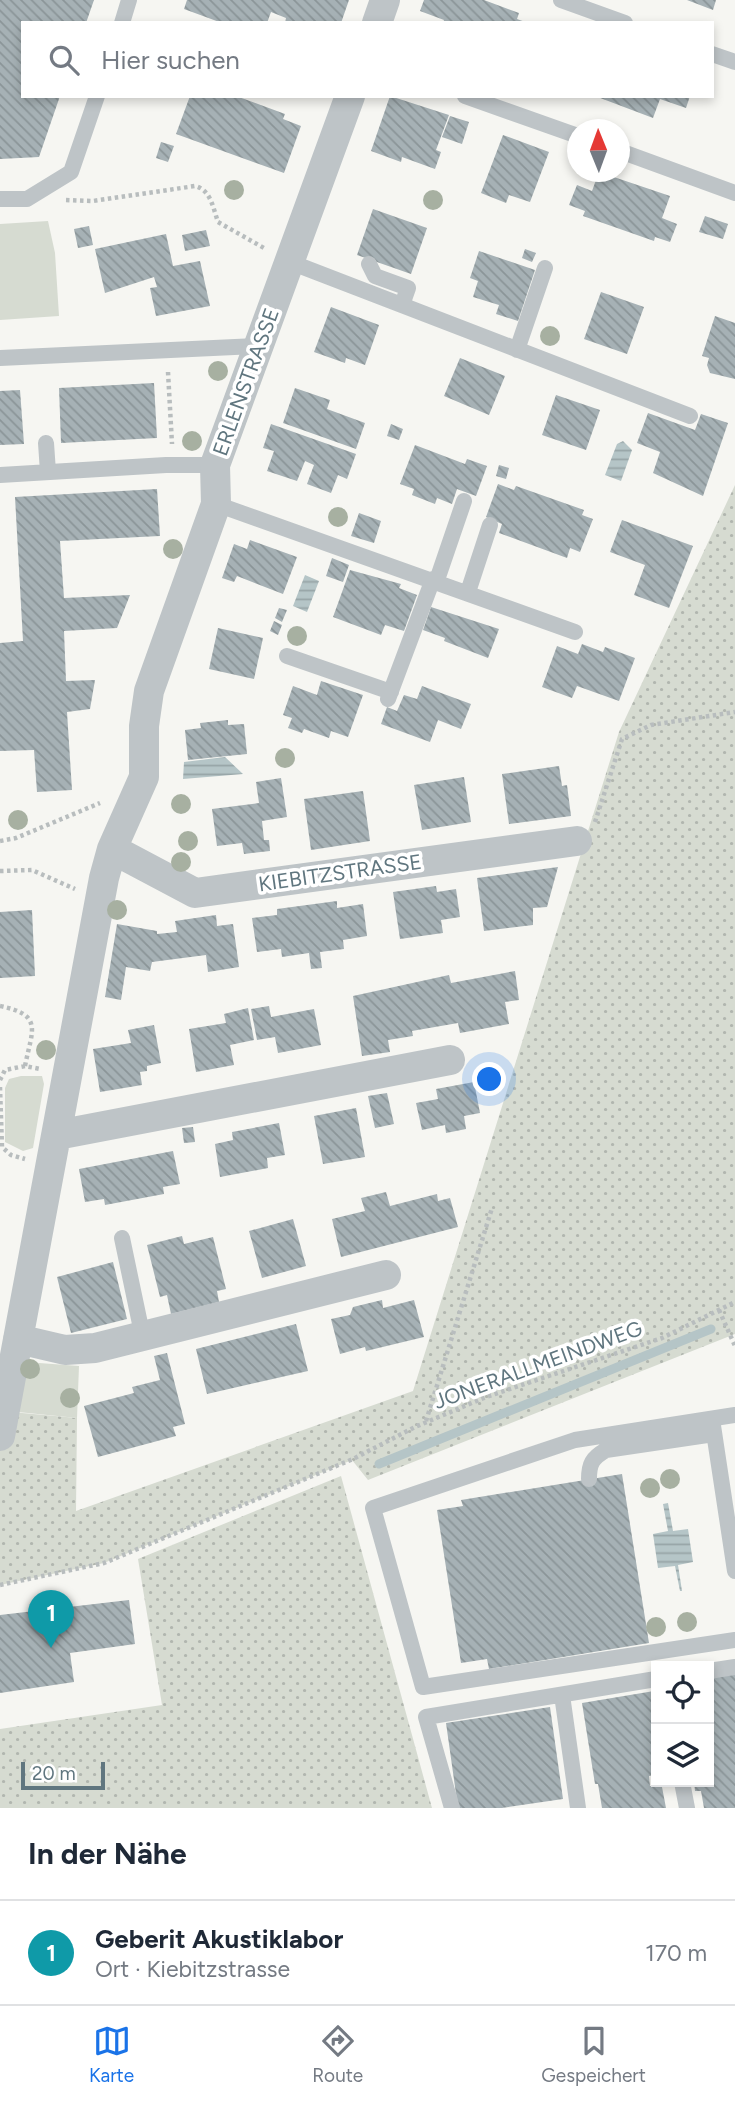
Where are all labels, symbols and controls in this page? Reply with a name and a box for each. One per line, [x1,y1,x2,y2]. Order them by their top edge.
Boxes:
search box [21,21,714,98]
icon: search [45,41,83,79]
text: Hier suchen [101,44,240,76]
north arrow [567,119,630,182]
street label: ERLENSTRASSE [207,305,284,459]
street label: KIEBITZSTRASSE [257,849,423,896]
your location [472,1062,506,1096]
street label: JONERALLMEINDWEG [430,1315,645,1414]
pin: 1 [28,1590,74,1648]
map controls [651,1661,714,1787]
button: locate [651,1661,714,1724]
button: layers [651,1724,714,1787]
scale bar [21,1759,105,1791]
text: 20 m [32,1762,76,1785]
text: In der Nähe [28,1835,187,1872]
text: Geberit Akustiklabor [95,1923,343,1955]
text: 1 [46,1939,56,1967]
text: 170 m [645,1939,707,1967]
text: Ort · Kiebitzstrasse [95,1955,290,1983]
tab: Karte [89,2022,134,2087]
tab: Route [312,2022,363,2087]
tab: Gespeichert [541,2022,646,2087]

